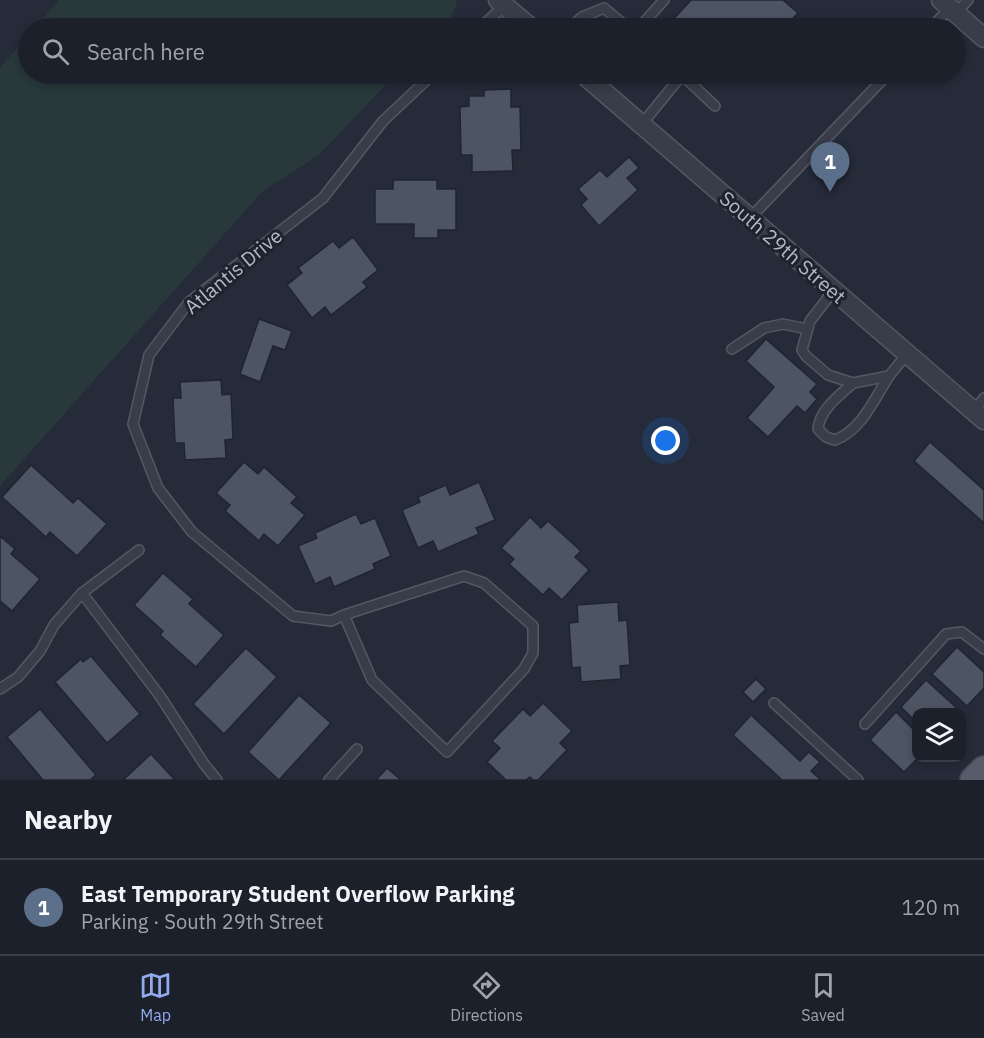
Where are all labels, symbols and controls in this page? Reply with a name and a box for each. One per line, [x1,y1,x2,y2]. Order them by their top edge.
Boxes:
search box [18,18,966,84]
icon: search [39,35,72,68]
text: Search here [87,37,205,66]
pin: 1 [810,142,850,192]
street label: South 29th Street [714,185,852,309]
street label: Atlantis Drive [178,222,288,320]
your location [651,426,680,455]
map controls [912,708,966,762]
button: layers [912,708,966,762]
text: Nearby [24,802,112,836]
text: East Temporary Student Overflow Parking [81,879,514,908]
text: 1 [38,894,50,921]
text: 120 m [902,894,960,921]
text: Parking · South 29th Street [81,908,324,935]
tab: Map [139,969,172,1025]
tab: Directions [450,969,523,1025]
tab: Saved [801,969,845,1025]

